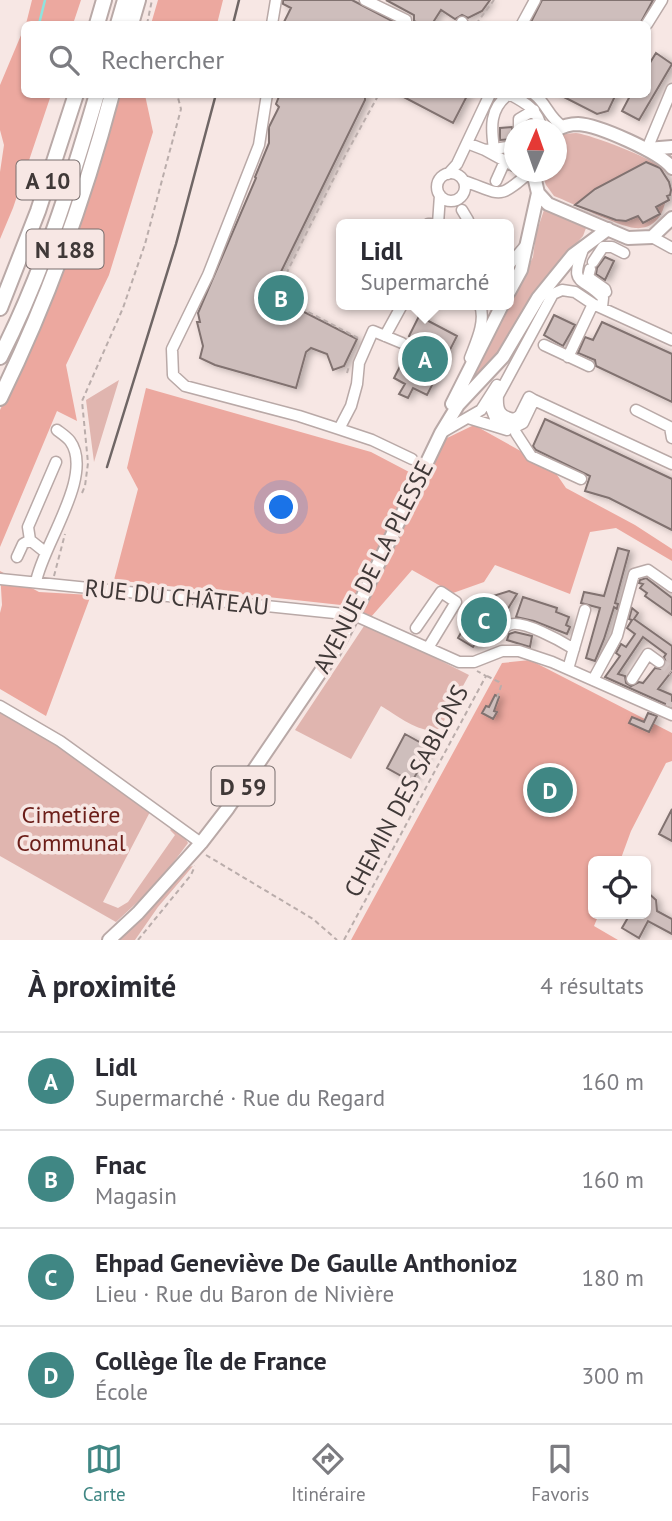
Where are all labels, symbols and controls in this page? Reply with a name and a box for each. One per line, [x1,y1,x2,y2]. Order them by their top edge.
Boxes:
search box [21,21,651,98]
icon: search [45,41,83,79]
text: Rechercher [101,43,224,76]
north arrow [504,119,567,182]
road number: A 10 [16,160,80,200]
popup [336,219,514,310]
road number: N 188 [27,230,104,268]
text: Lidl [360,234,402,267]
text: Supermarché [360,267,490,296]
pin: B [258,272,304,324]
pin: A [402,333,448,385]
street label: AVENUE DE LA PLESSE [306,455,440,679]
your location [264,490,298,524]
street label: RUE DU CHÂTEAU [83,572,271,622]
pin: C [461,594,507,646]
street label: CHEMIN DES SABLONS [337,680,475,902]
pin: D [527,764,573,816]
road number: D 59 [212,766,274,806]
park label: Cimetière Communal [16,799,126,858]
map controls [588,856,651,919]
button: locate [588,856,651,919]
text: À proximité [28,966,176,1005]
text: 4 résultats [540,971,644,1000]
text: Lidl [95,1050,137,1083]
text: A [44,1067,58,1096]
text: 160 m [582,1067,644,1096]
text: Supermarché · Rue du Regard [95,1083,385,1112]
text: Fnac [95,1148,147,1181]
text: B [44,1165,58,1194]
text: 160 m [582,1165,644,1194]
text: Magasin [95,1181,177,1210]
text: Ehpad Geneviève De Gaulle Anthonioz [95,1246,517,1279]
text: C [45,1263,57,1292]
text: 180 m [582,1263,644,1292]
text: Lieu · Rue du Baron de Nivière [95,1279,394,1308]
text: Collège Île de France [95,1344,327,1377]
text: D [44,1361,58,1390]
text: 300 m [582,1361,644,1390]
text: École [95,1377,148,1406]
tab: Carte [83,1440,126,1506]
tab: Itinéraire [291,1440,366,1506]
tab: Favoris [531,1440,589,1506]

